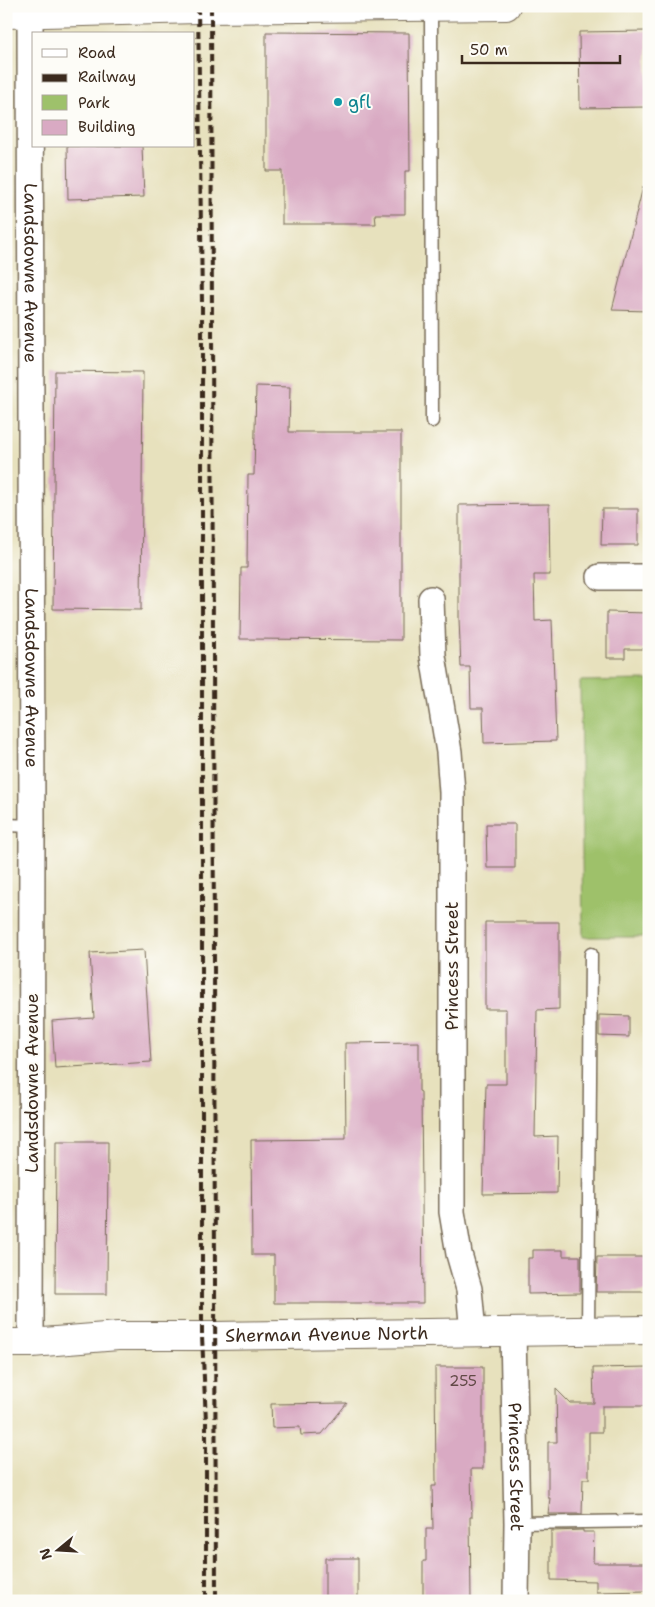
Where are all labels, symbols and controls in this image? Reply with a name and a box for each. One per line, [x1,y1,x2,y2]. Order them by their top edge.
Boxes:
legend [32,32,195,148]
scale bar [462,32,620,64]
text: 50 m [470,40,508,60]
text: Road [78,43,116,63]
text: Railway [78,67,136,87]
place label: gfl [348,90,371,114]
text: Park [78,93,110,113]
marker: gfl [332,96,344,108]
text: Building [78,117,135,137]
street label: Landsdowne Avenue [18,183,43,363]
street label: Landsdowne Avenue [19,588,44,768]
street label: Princess Street [440,901,464,1030]
street label: Landsdowne Avenue [20,993,44,1173]
street label: Sherman Avenue North [225,1321,429,1348]
house number: 255 [449,1371,477,1391]
street label: Princess Street [502,1402,529,1532]
north arrow [32,1524,82,1574]
text: N [35,1546,56,1562]

